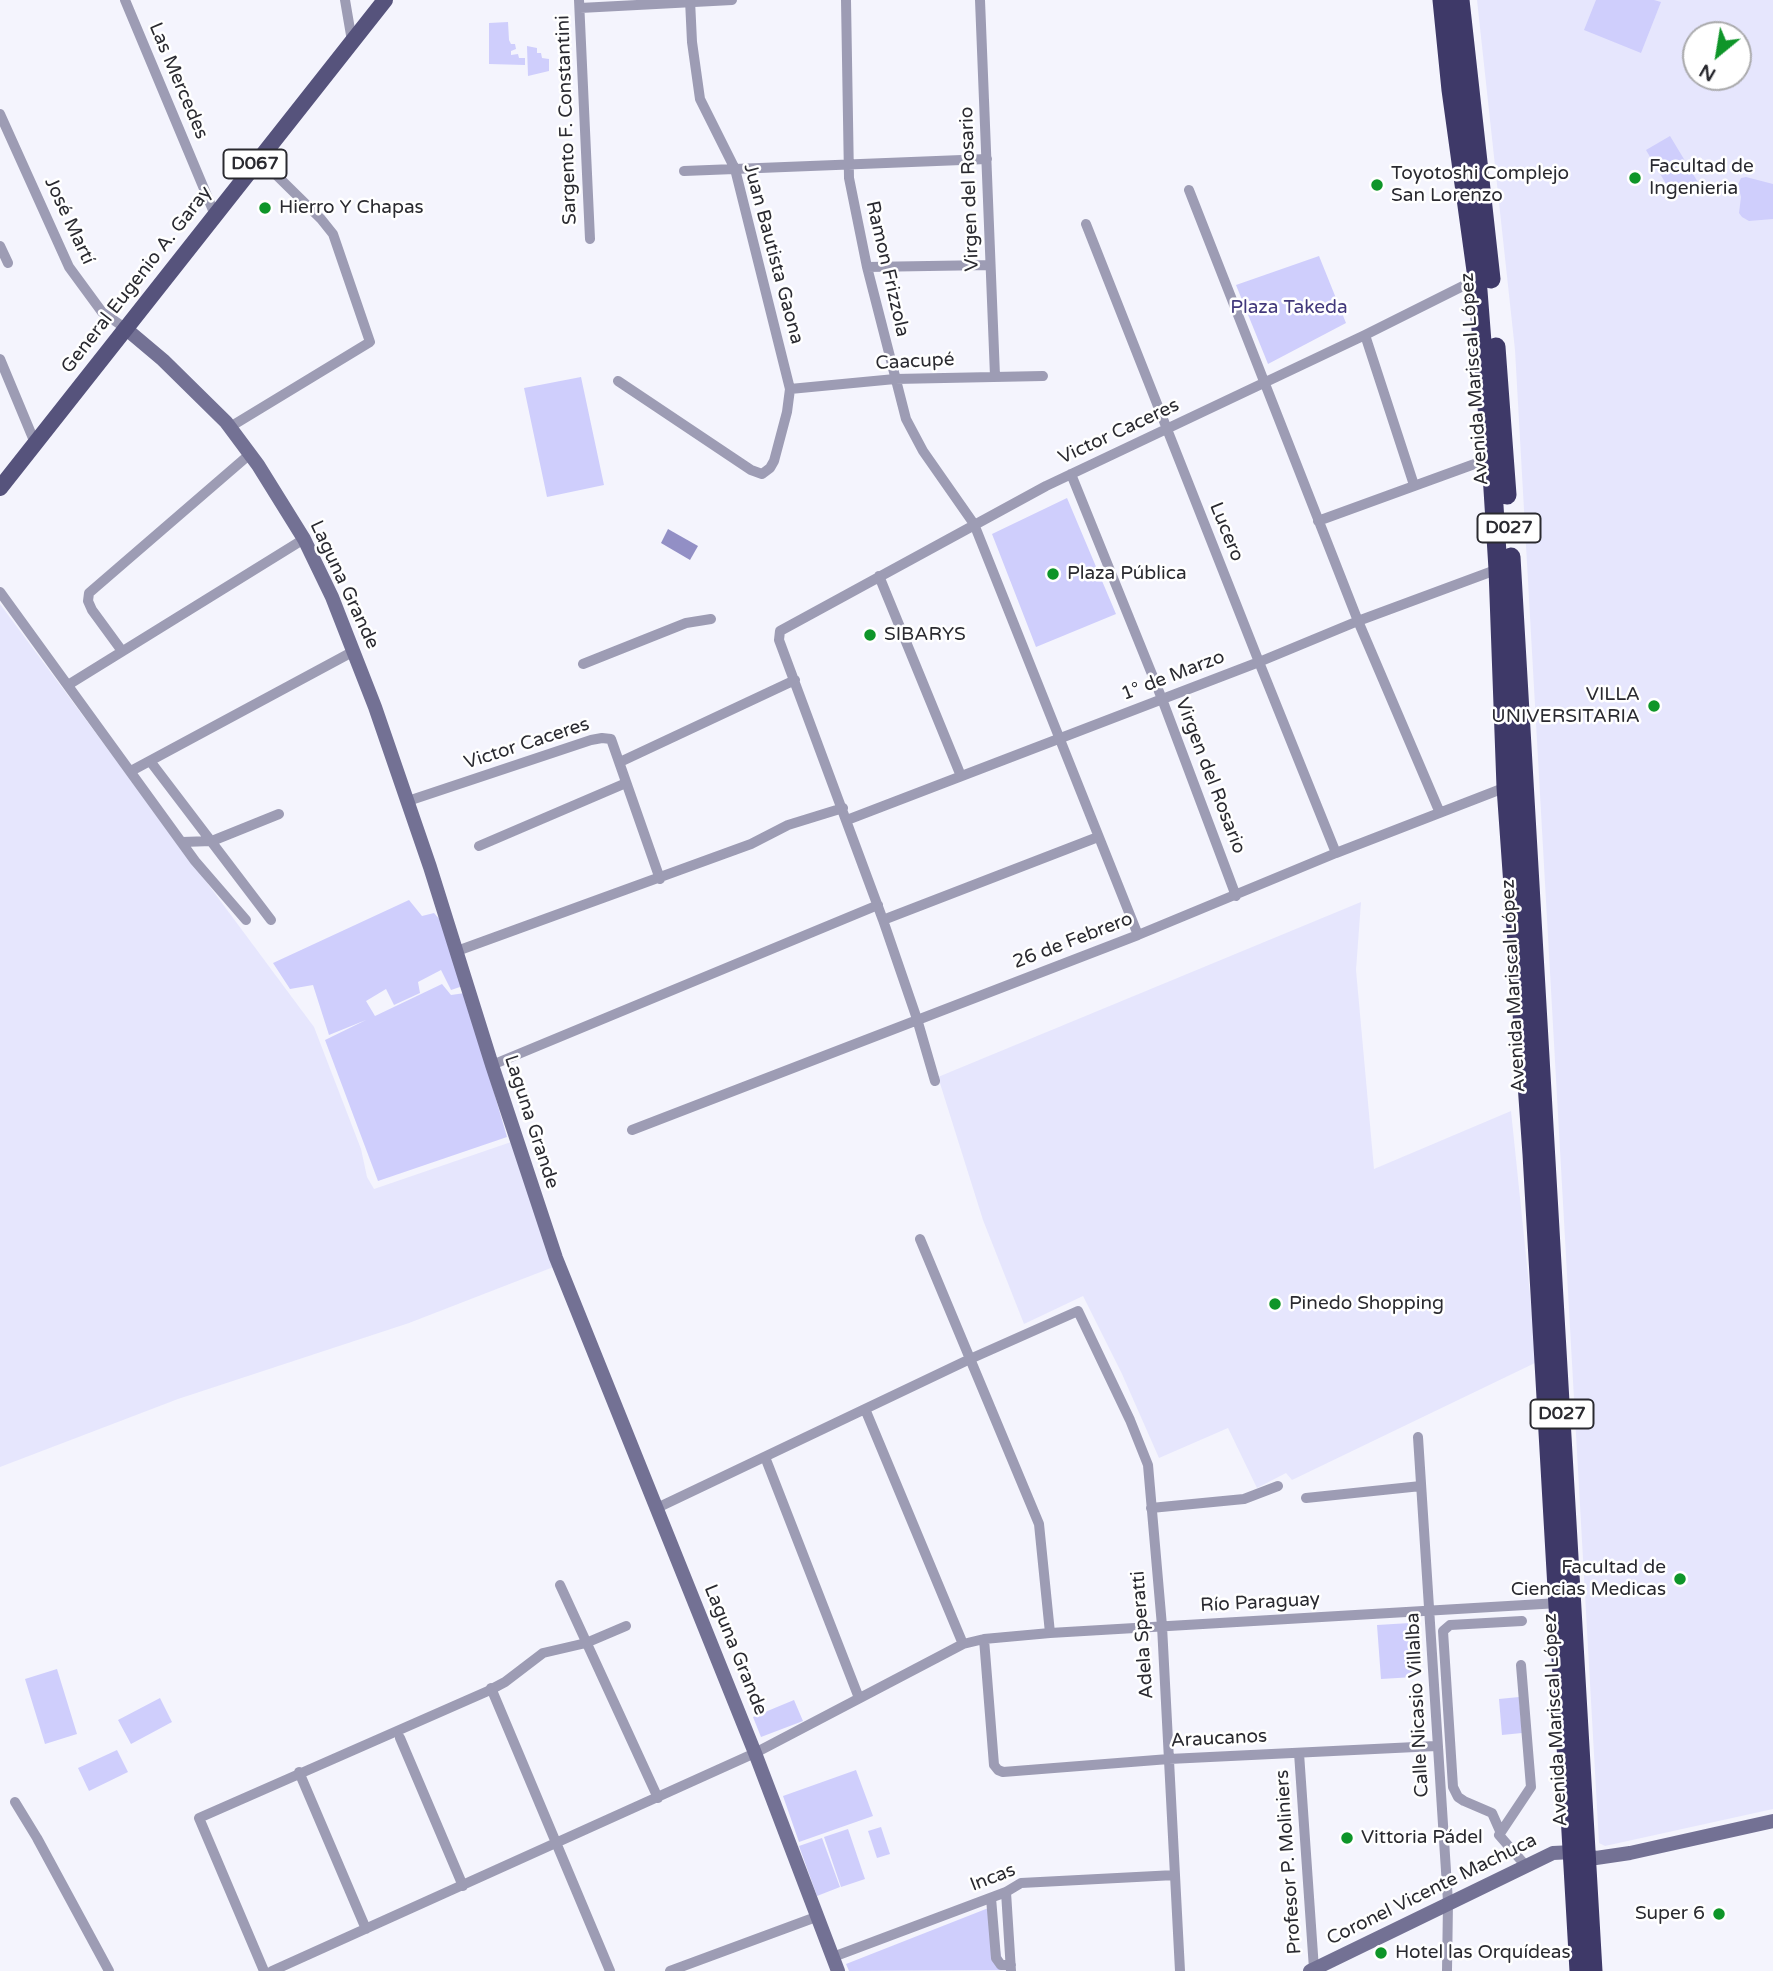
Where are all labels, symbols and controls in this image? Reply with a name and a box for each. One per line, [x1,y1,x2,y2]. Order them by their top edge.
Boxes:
street label: Sargento F. Constantini [552,15,582,225]
street label: Las Mercedes [143,19,213,143]
north arrow [1682,21,1752,91]
text: N [1695,59,1720,86]
street label: Virgen del Rosario [956,106,984,272]
road number: D067 [224,149,286,178]
place label: Facultad de Ingenieria [1649,156,1754,200]
street label: Juan Bautista Gaona [738,161,808,347]
place label: Toyotoshi Complejo San Lorenzo [1391,163,1569,207]
marker: Facultad de Ingenieria [1627,170,1643,186]
street label: José Martí [39,174,99,268]
marker: Toyotoshi Complejo San Lorenzo [1369,177,1385,193]
street label: General Eugenio A. Garay [57,182,217,378]
place label: Hierro Y Chapas [279,197,424,219]
street label: Ramon Frizzola [860,199,914,339]
marker: Hierro Y Chapas [257,200,273,216]
street label: Avenida Mariscal López [1456,272,1494,486]
park label: Plaza Takeda [1230,297,1348,319]
street label: Caacupé [875,349,955,375]
street label: Victor Caceres [1055,394,1183,470]
street label: Lucero [1204,499,1248,565]
road number: D027 [1478,514,1540,542]
street label: Laguna Grande [304,517,384,653]
place label: Plaza Pública [1067,563,1187,585]
marker: Plaza Pública [1045,566,1061,582]
place label: SIBARYS [884,624,966,646]
marker: SIBARYS [862,627,878,643]
street label: 1° de Marzo [1118,646,1228,706]
place label: VILLA UNIVERSITARIA [1491,684,1640,728]
street label: Virgen del Rosario [1170,695,1250,857]
marker: VILLA UNIVERSITARIA [1646,698,1662,714]
street label: Victor Caceres [462,713,592,775]
street label: Avenida Mariscal López [1497,879,1531,1093]
street label: 26 de Febrero [1010,908,1136,974]
street label: Laguna Grande [499,1052,563,1192]
place label: Pinedo Shopping [1289,1293,1444,1315]
marker: Pinedo Shopping [1267,1296,1283,1312]
road number: D027 [1530,1400,1594,1428]
place label: Facultad de Ciencias Medicas [1511,1557,1666,1601]
street label: Adela Speratti [1127,1570,1159,1700]
marker: Facultad de Ciencias Medicas [1672,1571,1688,1587]
street label: Laguna Grande [698,1581,772,1719]
street label: Río Paraguay [1200,1588,1320,1618]
street label: Calle Nicasio Villalba [1402,1612,1434,1798]
street label: Avenida Mariscal López [1539,1613,1573,1827]
street label: Araucanos [1170,1725,1268,1753]
street label: Profesor P. Moliniers [1271,1769,1307,1955]
place label: Vittoria Pádel [1361,1827,1483,1849]
street label: Coronel Vicente Machuca [1323,1829,1541,1951]
marker: Vittoria Pádel [1339,1830,1355,1846]
street label: Incas [967,1859,1019,1897]
place label: Super 6 [1635,1903,1705,1925]
marker: Super 6 [1711,1906,1727,1922]
place label: Hotel las Orquídeas [1395,1942,1571,1964]
marker: Hotel las Orquídeas [1373,1945,1389,1961]

